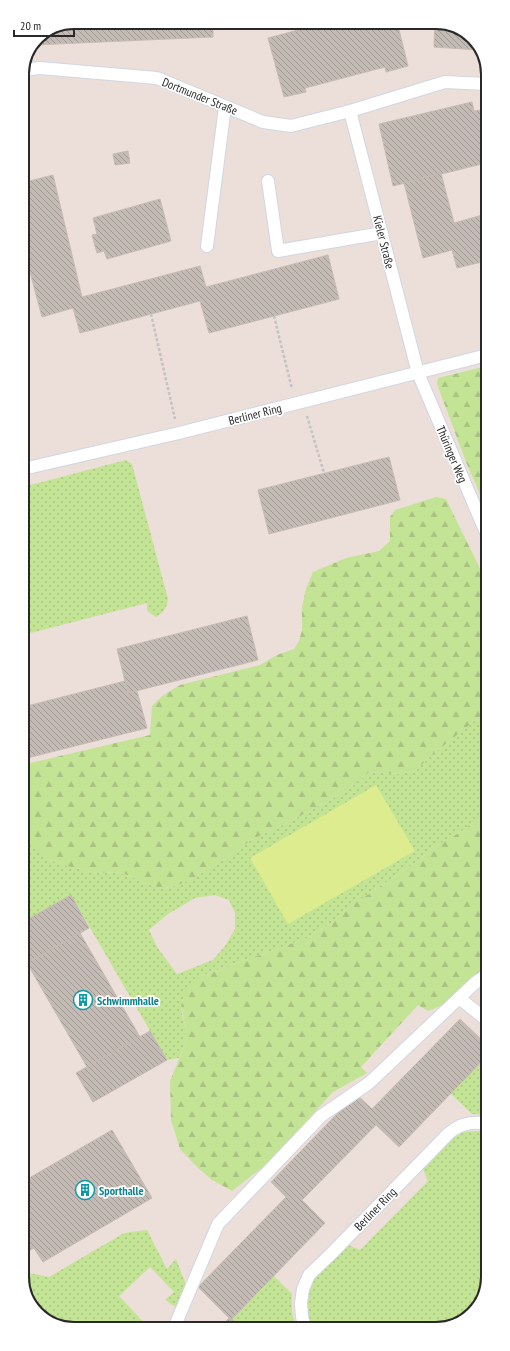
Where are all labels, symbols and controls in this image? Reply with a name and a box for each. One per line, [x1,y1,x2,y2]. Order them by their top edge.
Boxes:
scale bar [14,12,74,38]
text: 20 m [20,18,41,33]
street label: Dortmunder Straße [160,74,240,118]
street label: Kieler Straße [370,214,398,270]
street label: Berliner Ring [227,400,283,428]
street label: Thüringer Weg [433,423,471,485]
building icon: Schwimmhalle [72,989,94,1011]
place label: Schwimmhalle [97,993,159,1008]
building icon: Sporthalle [74,1179,96,1201]
place label: Sporthalle [99,1183,144,1198]
street label: Berliner Ring [351,1184,399,1234]

